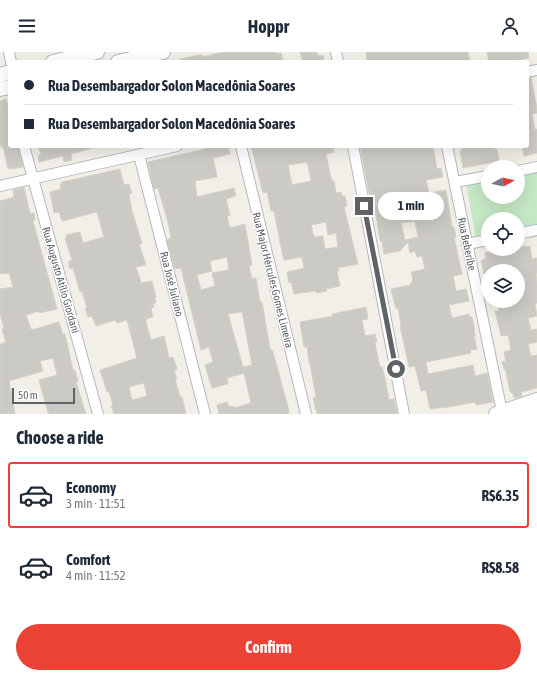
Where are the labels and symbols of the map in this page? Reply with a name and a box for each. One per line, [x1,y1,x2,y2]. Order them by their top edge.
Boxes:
north arrow [481,160,525,204]
callout: 1 min [378,192,444,220]
route end [355,197,373,215]
street label: Rua Major Hércules Gomes Limeira [250,211,296,349]
street label: Rua Beberibe [456,216,478,272]
street label: Rua Augusto Atílio Giordani [40,225,82,335]
street label: Rua José Juliano [158,250,186,318]
route start [387,360,405,378]
scale bar [12,386,75,405]

